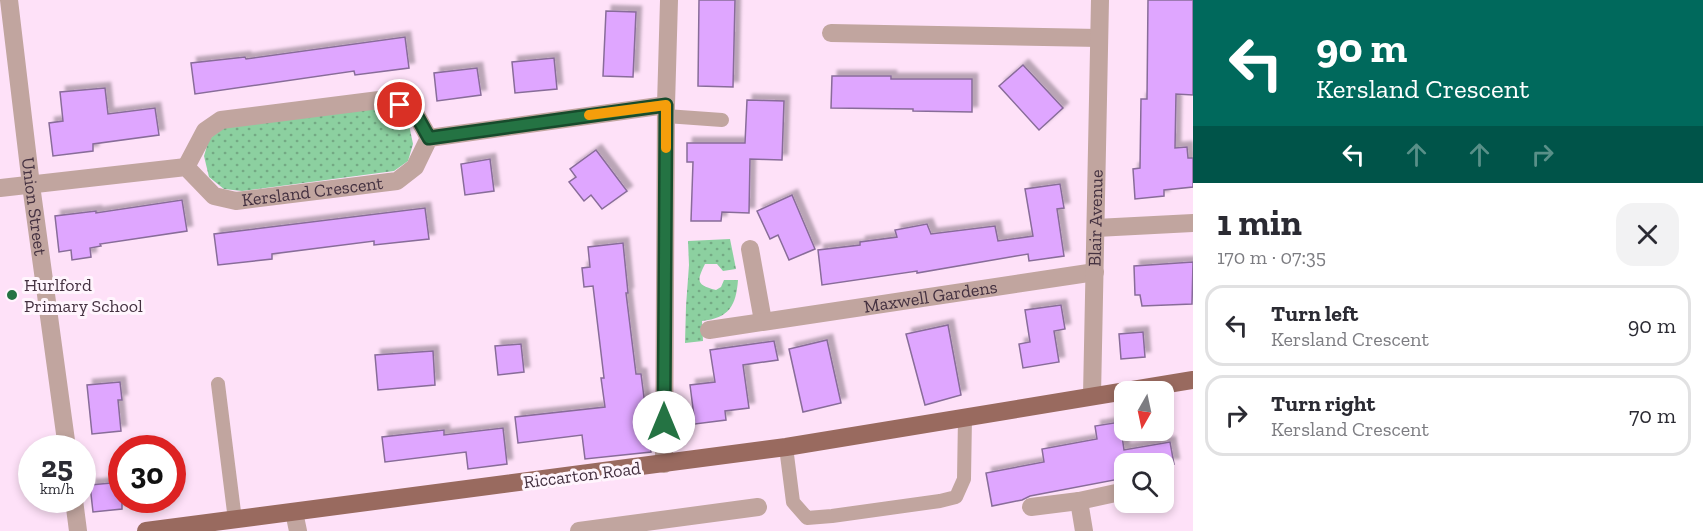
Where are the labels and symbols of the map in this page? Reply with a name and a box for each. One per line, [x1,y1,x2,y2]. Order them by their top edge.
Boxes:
pin [374,79,425,130]
street label: Union Street [17,156,52,257]
street label: Blair Avenue [1084,169,1108,267]
street label: Kersland Crescent [240,172,385,211]
place label: Hurlford Primary School [24,274,143,317]
street label: Maxwell Gardens [862,276,999,318]
marker: Hurlford Primary School [5,288,19,302]
north arrow [1114,381,1174,441]
position arrow [632,390,696,454]
speed limit sign: 30 [108,435,186,513]
street label: Riccarton Road [522,457,642,493]

